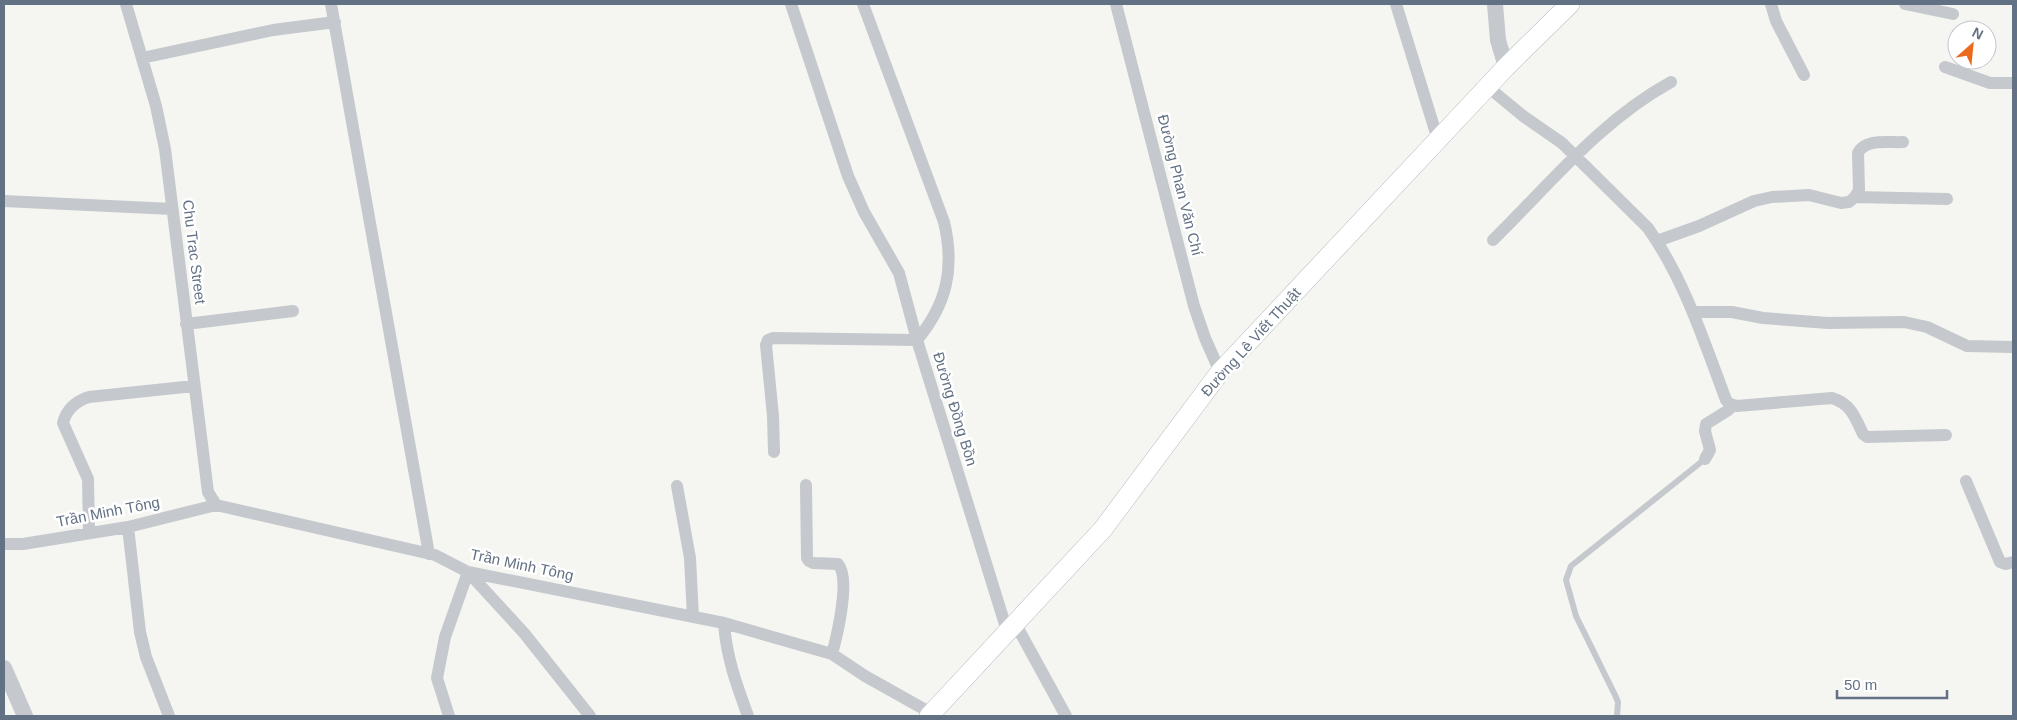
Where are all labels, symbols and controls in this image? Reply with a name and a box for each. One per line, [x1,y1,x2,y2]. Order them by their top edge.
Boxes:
north arrow [1947,20,1997,70]
text: N [1970,24,1986,43]
street label: Đường Phan Văn Chí [1155,112,1206,258]
street label: Chu Trac Street [180,199,209,306]
street label: Đường Lê Viết Thuật [1197,283,1304,399]
street label: Đường Đồng Bồn [930,350,981,468]
street label: Trần Minh Tông [55,493,161,530]
street label: Trần Minh Tông [469,545,575,584]
scale bar [1837,668,1947,700]
text: 50 m [1844,676,1877,693]

